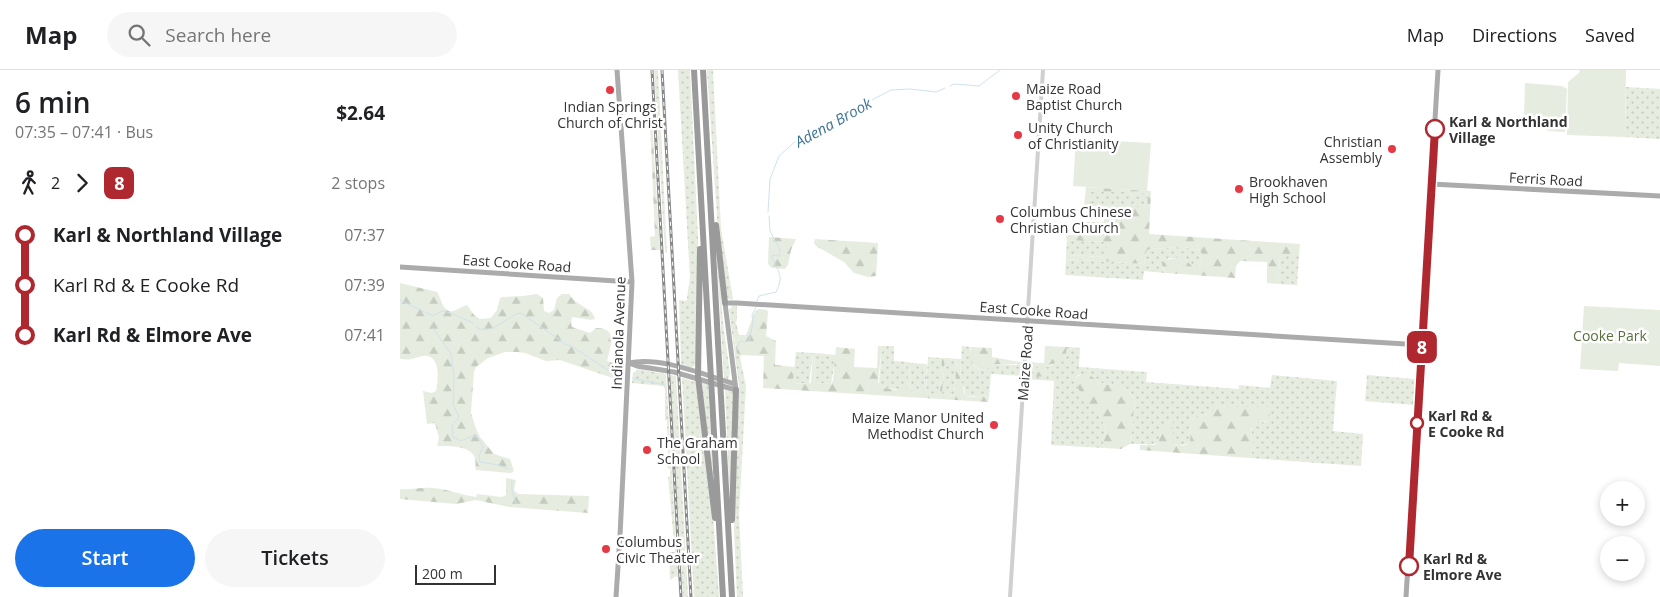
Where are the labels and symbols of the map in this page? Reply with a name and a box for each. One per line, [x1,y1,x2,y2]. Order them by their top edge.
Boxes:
place label: Maize Road Baptist Church [1026,79,1122,114]
marker: Indian Springs Church of Christ [604,84,616,96]
marker: Maize Road Baptist Church [1010,90,1022,102]
water label: Adena Brook [790,92,875,152]
place label: Indian Springs Church of Christ [557,97,663,132]
place label: Karl & Northland Village [1449,112,1568,147]
place label: Unity Church of Christianity [1028,118,1120,153]
marker: Karl & Northland Village [1425,119,1445,139]
marker: Unity Church of Christianity [1012,129,1024,141]
place label: Christian Assembly [1320,132,1383,167]
marker: Christian Assembly [1386,143,1398,155]
street label: Ferris Road [1509,168,1583,190]
place label: Brookhaven High School [1249,172,1328,207]
marker: Brookhaven High School [1233,183,1245,195]
place label: Columbus Chinese Christian Church [1010,202,1132,237]
marker: Columbus Chinese Christian Church [994,213,1006,225]
street label: East Cooke Road [462,250,572,276]
street label: Indianola Avenue [607,276,629,390]
street label: East Cooke Road [979,297,1089,323]
street label: Maize Road [1013,325,1037,401]
park label: Cooke Park [1573,326,1648,345]
line badge: 8 [1406,331,1438,363]
place label: Karl Rd & E Cooke Rd [1428,406,1504,441]
place label: Maize Manor United Methodist Church [852,408,984,443]
marker: Karl Rd & E Cooke Rd [1410,416,1424,430]
marker: Maize Manor United Methodist Church [988,419,1000,431]
place label: The Graham School [657,433,738,468]
marker: The Graham School [641,444,653,456]
place label: Columbus Civic Theater [616,532,700,567]
marker: Columbus Civic Theater [600,543,612,555]
place label: Karl Rd & Elmore Ave [1423,549,1502,584]
marker: Karl Rd & Elmore Ave [1399,556,1419,576]
scale bar [415,562,496,585]

